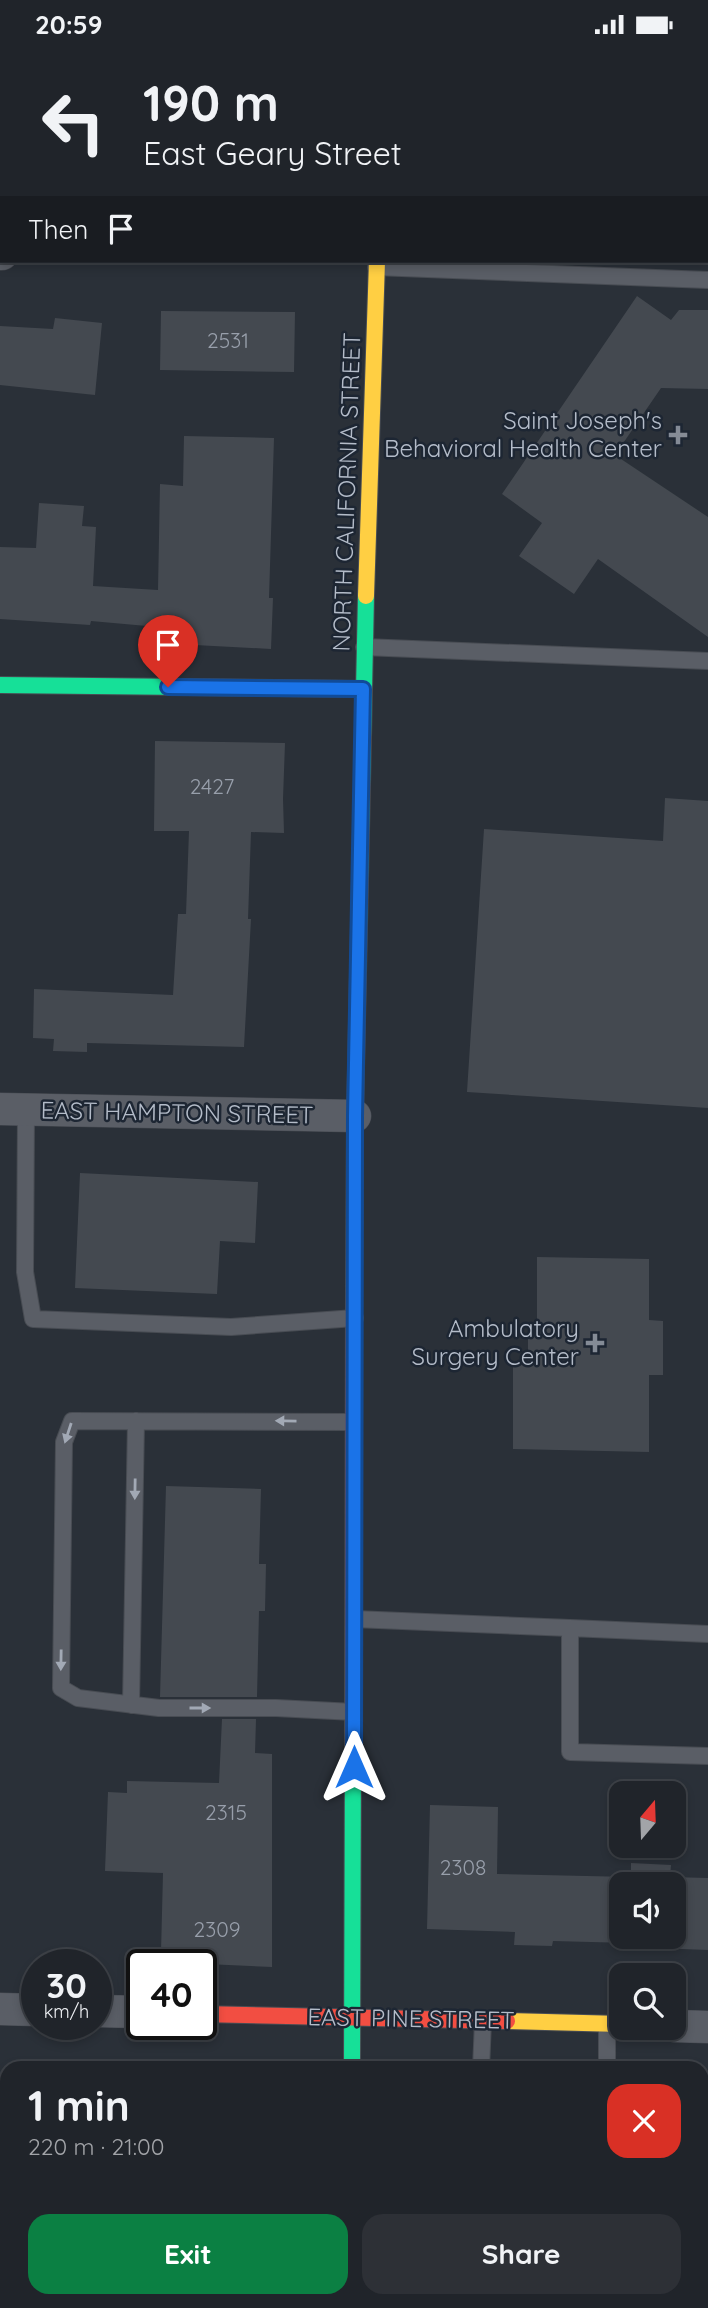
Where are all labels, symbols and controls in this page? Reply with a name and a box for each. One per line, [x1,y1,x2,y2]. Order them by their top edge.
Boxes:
text: 20:59 [35,8,103,41]
text: 190 m [143,72,279,133]
icon: left [28,77,119,168]
text: East Geary Street [143,133,402,173]
icon: arrive [102,210,140,248]
text: Then [28,213,88,246]
house number: 2531 [207,327,249,353]
street label: NORTH CALIFORNIA STREET [325,332,367,652]
place label: Saint Joseph's Behavioral Health Center [384,405,662,463]
marker: Saint Joseph's Behavioral Health Center [668,425,688,445]
pin [138,615,198,687]
icon: arrive [149,626,187,664]
house number: 2427 [190,773,234,799]
street label: EAST HAMPTON STREET [40,1095,314,1129]
place label: Ambulatory Surgery Center [412,1313,579,1371]
marker: Ambulatory Surgery Center [585,1333,605,1353]
one-way arrow [275,1416,297,1427]
one-way arrow [62,1423,73,1444]
one-way arrow [129,1479,140,1501]
one-way arrow [55,1649,67,1671]
one-way arrow [189,1702,211,1714]
position arrow [317,1730,391,1804]
north arrow [609,1781,686,1859]
map controls [609,1781,686,2040]
house number: 2315 [205,1799,247,1825]
house number: 2308 [440,1854,486,1880]
button: sound [609,1872,686,1949]
house number: 2309 [194,1916,240,1942]
speed limit sign: 40 [126,1949,217,2040]
text: 30 [46,1963,87,2007]
button: search [609,1963,686,2040]
text: km/h [44,2000,89,2023]
street label: EAST PINE STREET [307,2001,515,2035]
text: 1 min [28,2079,130,2132]
button: close [607,2084,681,2158]
text: 220 m · 21:00 [28,2132,164,2161]
button: Exit [28,2214,348,2294]
button: Share [362,2214,681,2294]

